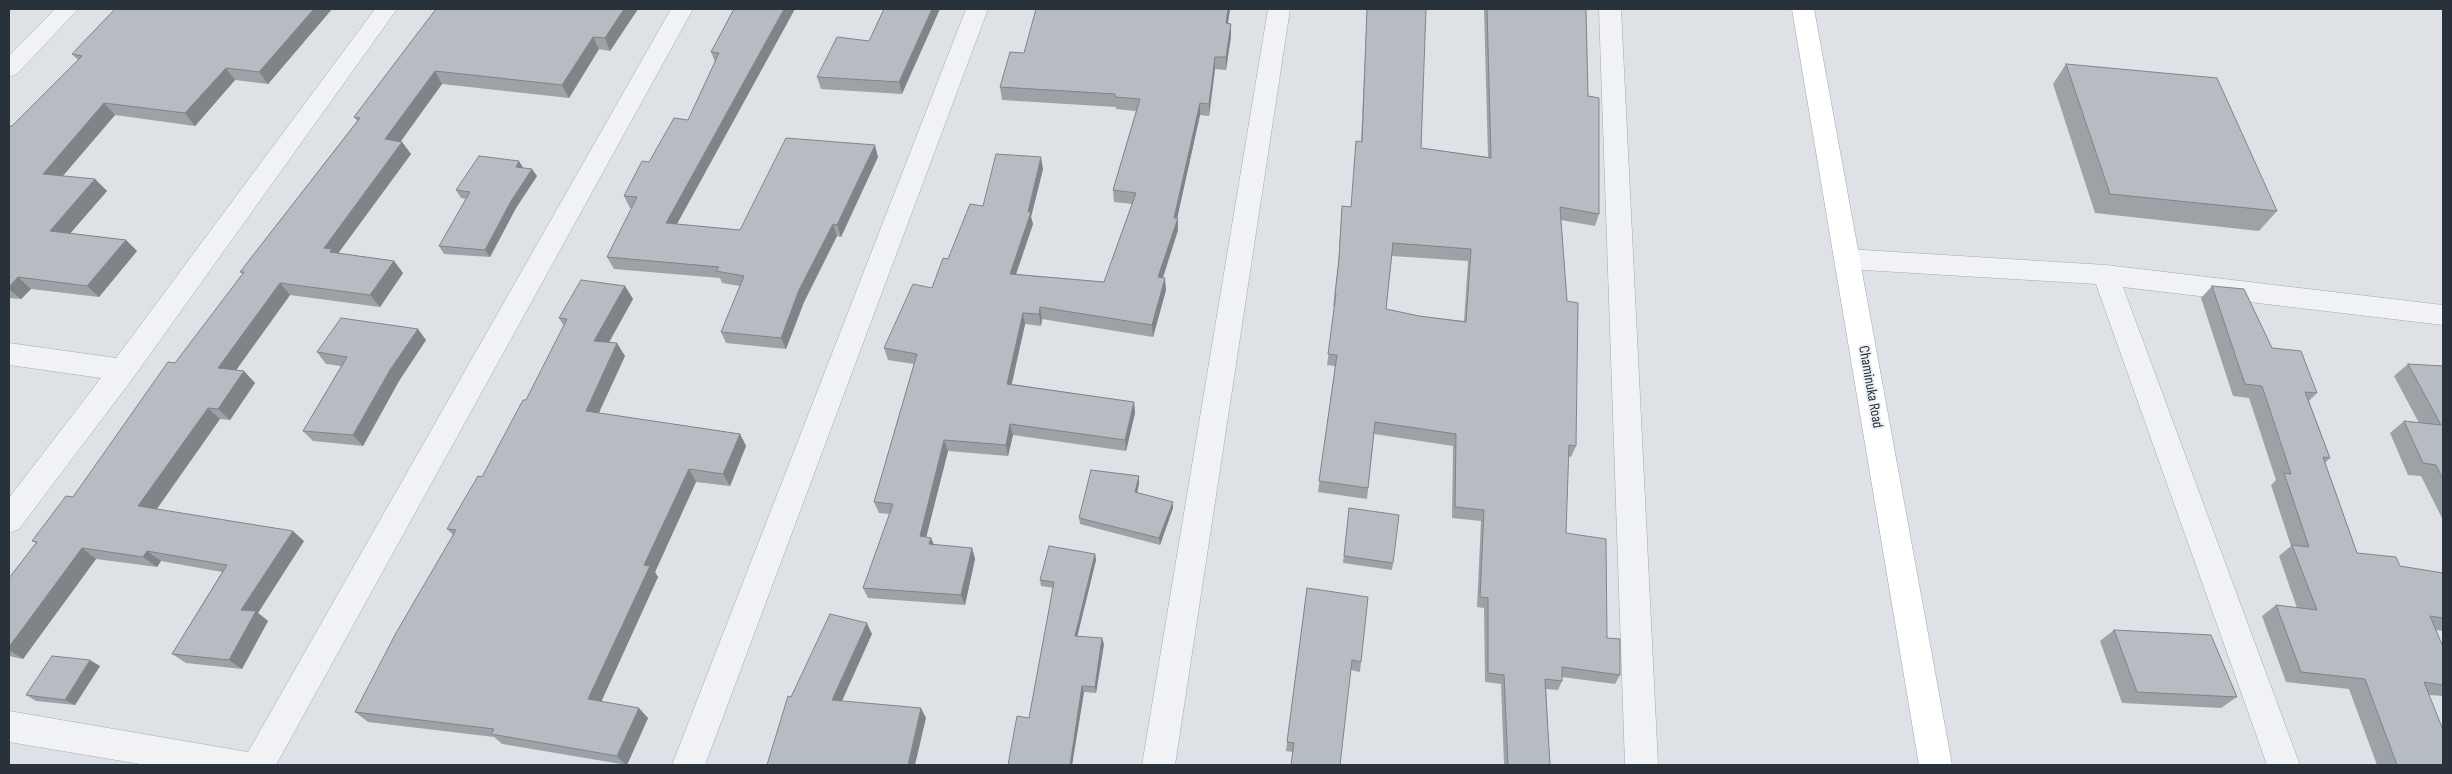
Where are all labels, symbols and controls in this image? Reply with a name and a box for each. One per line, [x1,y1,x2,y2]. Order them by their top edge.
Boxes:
street label: Chaminuka Road [1854,344,1886,430]

